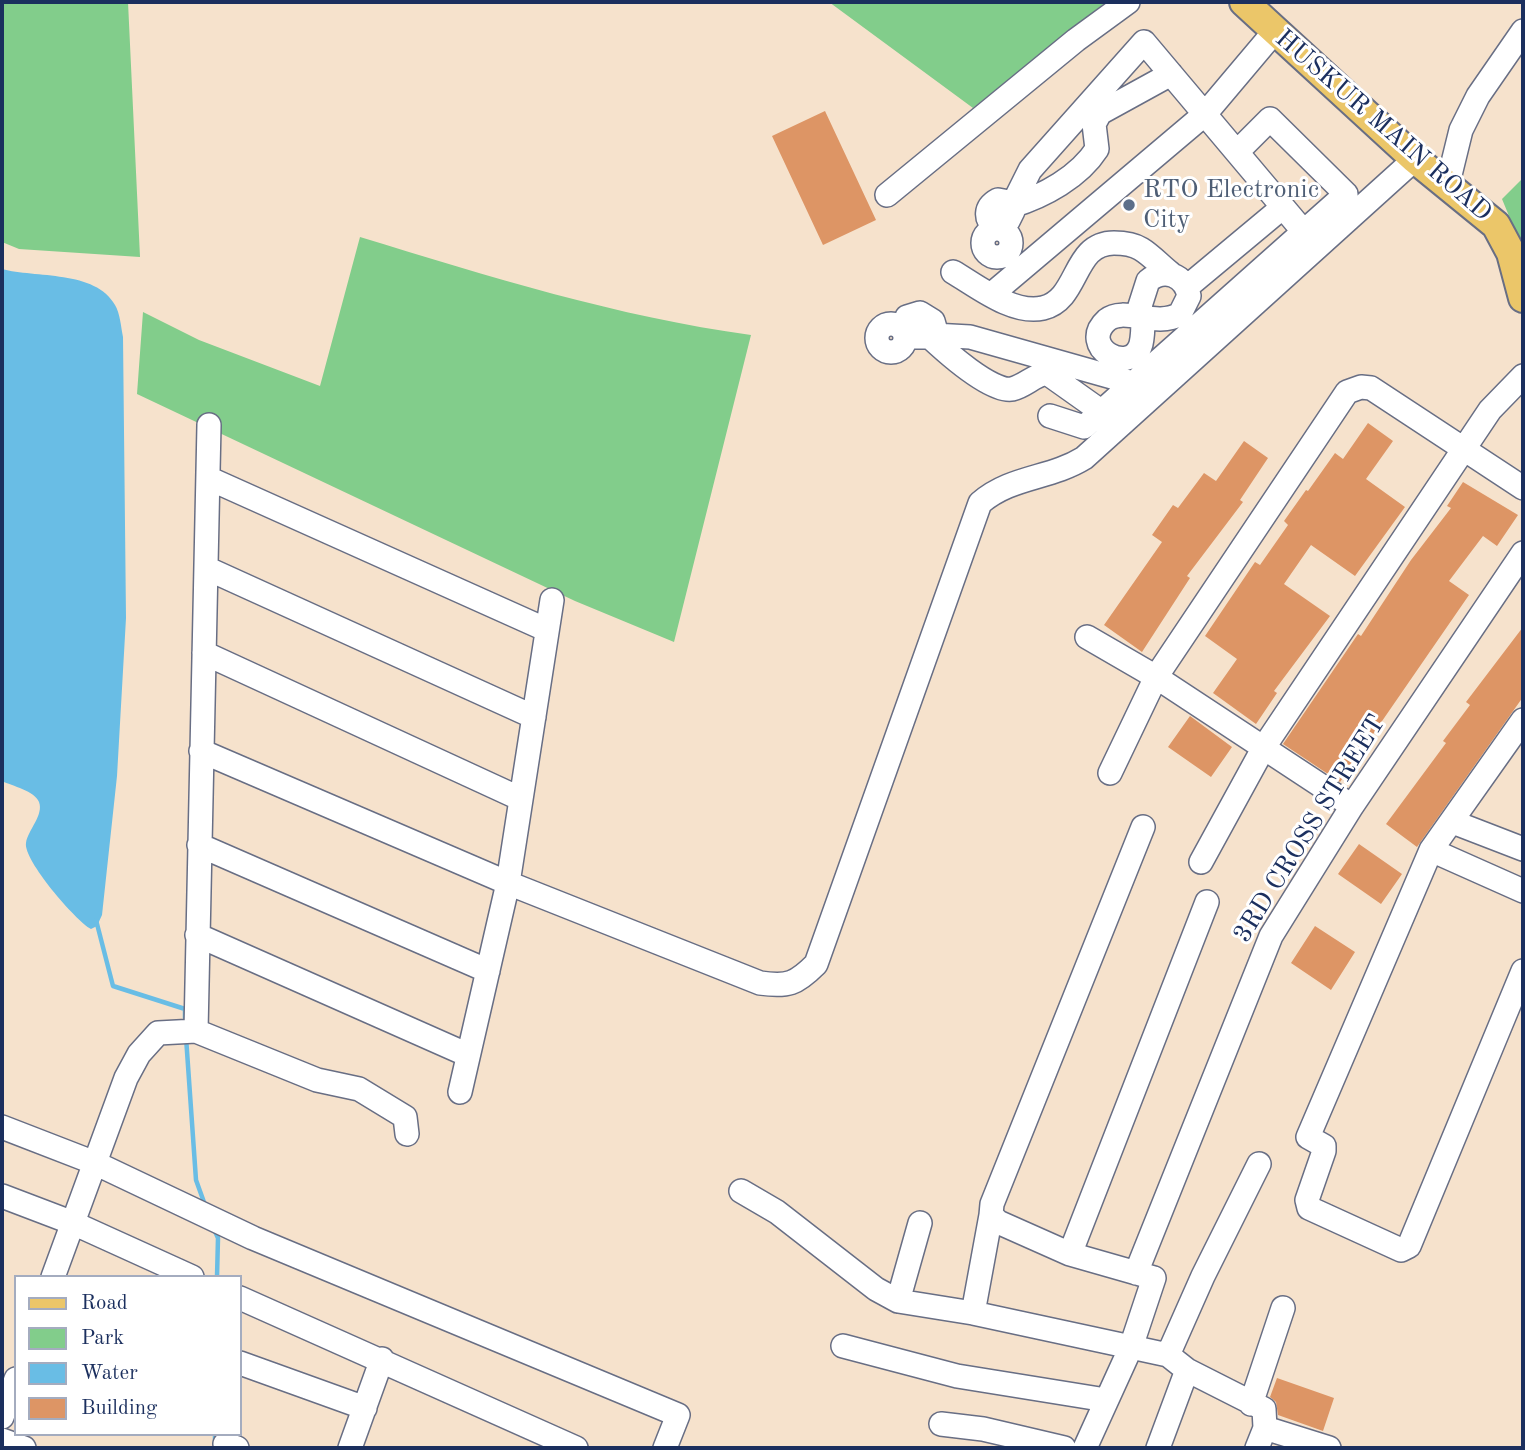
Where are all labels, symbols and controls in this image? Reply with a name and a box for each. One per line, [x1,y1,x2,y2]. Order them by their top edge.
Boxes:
street label: HUSKUR MAIN ROAD [1268,23,1498,229]
place label: RTO Electronic City [1143,174,1319,235]
marker: RTO Electronic City [1121,197,1137,213]
street label: 3RD CROSS STREET [1227,709,1393,949]
legend [14,1275,242,1436]
text: Road [81,1293,128,1314]
text: Park [81,1328,124,1349]
text: Water [81,1363,138,1384]
text: Building [81,1398,157,1419]

